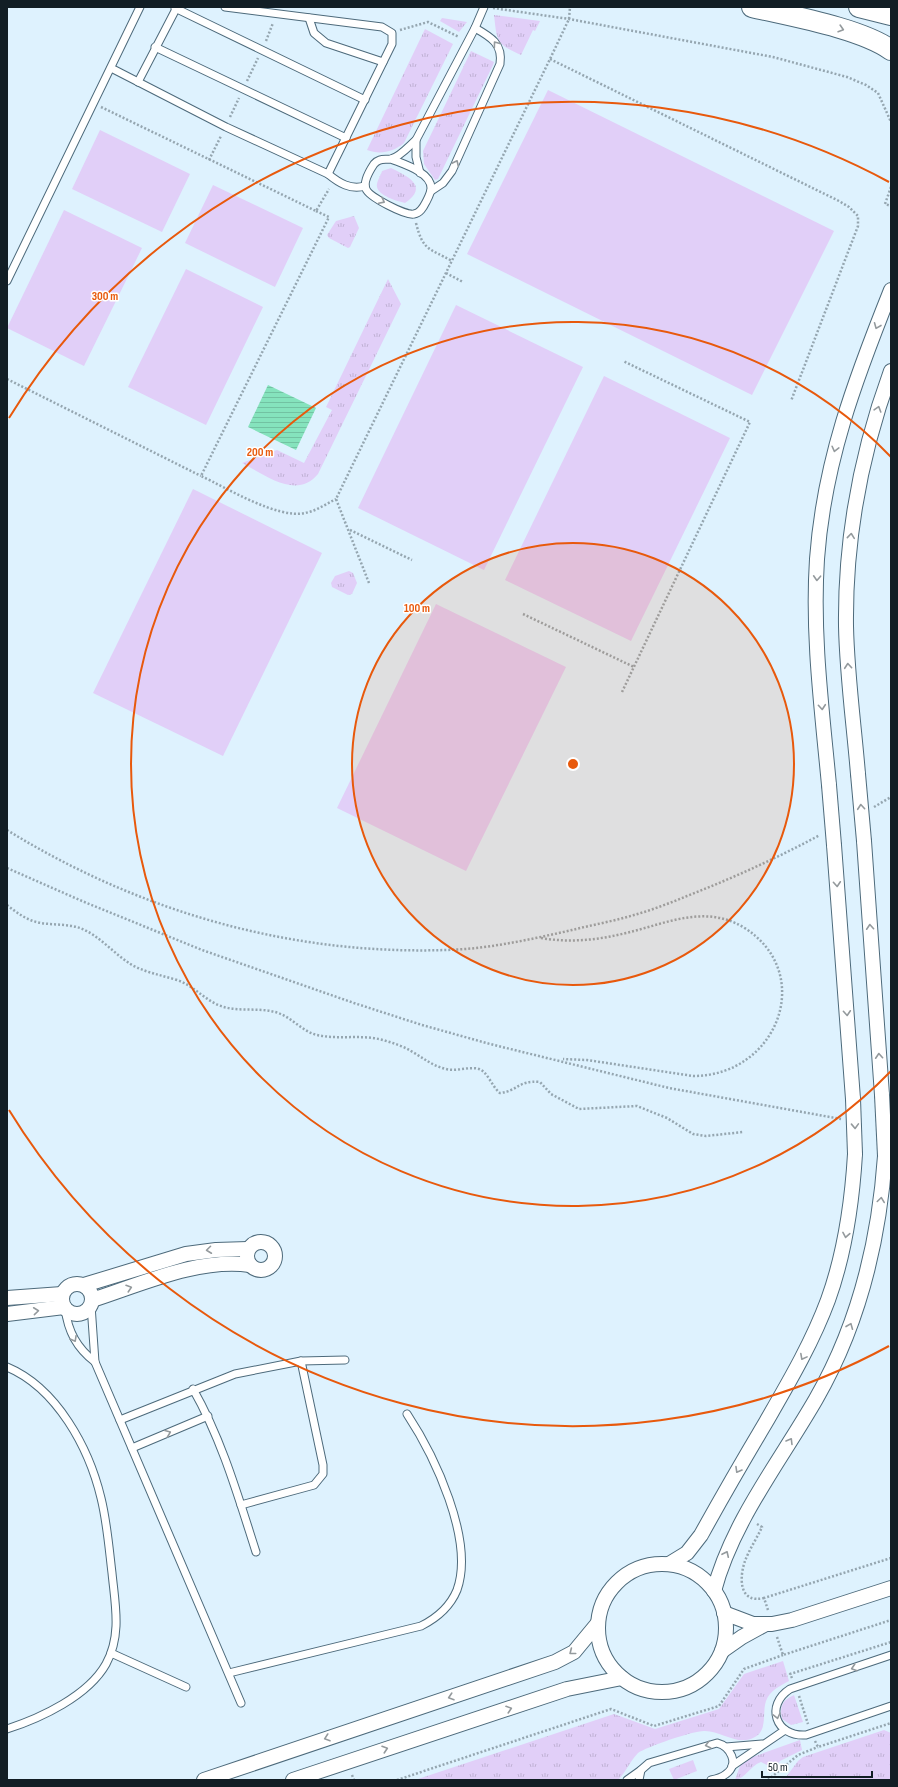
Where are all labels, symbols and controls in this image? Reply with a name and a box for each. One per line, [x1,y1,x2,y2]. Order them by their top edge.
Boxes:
one-way arrow [837,24,844,33]
one-way arrow [493,41,500,48]
one-way arrow [451,159,459,167]
one-way arrow [378,197,385,204]
text: 300 m [92,289,118,304]
one-way arrow [873,323,881,330]
one-way arrow [873,406,882,413]
text: 200 m [247,445,273,460]
one-way arrow [831,446,839,452]
one-way arrow [846,533,855,539]
one-way arrow [812,575,821,581]
text: 100 m [404,601,430,616]
one-way arrow [844,663,853,669]
one-way arrow [818,704,827,710]
centre of rings [566,757,580,771]
one-way arrow [857,804,866,810]
one-way arrow [833,881,842,887]
one-way arrow [866,924,875,930]
one-way arrow [842,1010,851,1016]
one-way arrow [875,1053,884,1059]
one-way arrow [850,1123,859,1129]
one-way arrow [876,1197,885,1203]
one-way arrow [842,1231,851,1238]
one-way arrow [206,1246,212,1255]
one-way arrow [126,1284,133,1292]
one-way arrow [33,1307,39,1316]
one-way arrow [846,1323,854,1330]
one-way arrow [69,1335,77,1342]
one-way arrow [800,1353,808,1360]
one-way arrow [164,1429,171,1437]
one-way arrow [786,1438,793,1445]
one-way arrow [736,1466,743,1473]
one-way arrow [722,1551,730,1558]
one-way arrow [570,1647,577,1654]
one-way arrow [851,1663,858,1671]
one-way arrow [447,1692,454,1701]
one-way arrow [505,1705,512,1714]
one-way arrow [773,1713,781,1719]
one-way arrow [324,1733,331,1741]
one-way arrow [705,1740,711,1748]
one-way arrow [382,1745,389,1754]
scale bar [762,1753,872,1779]
text: 50 m [768,1760,788,1775]

